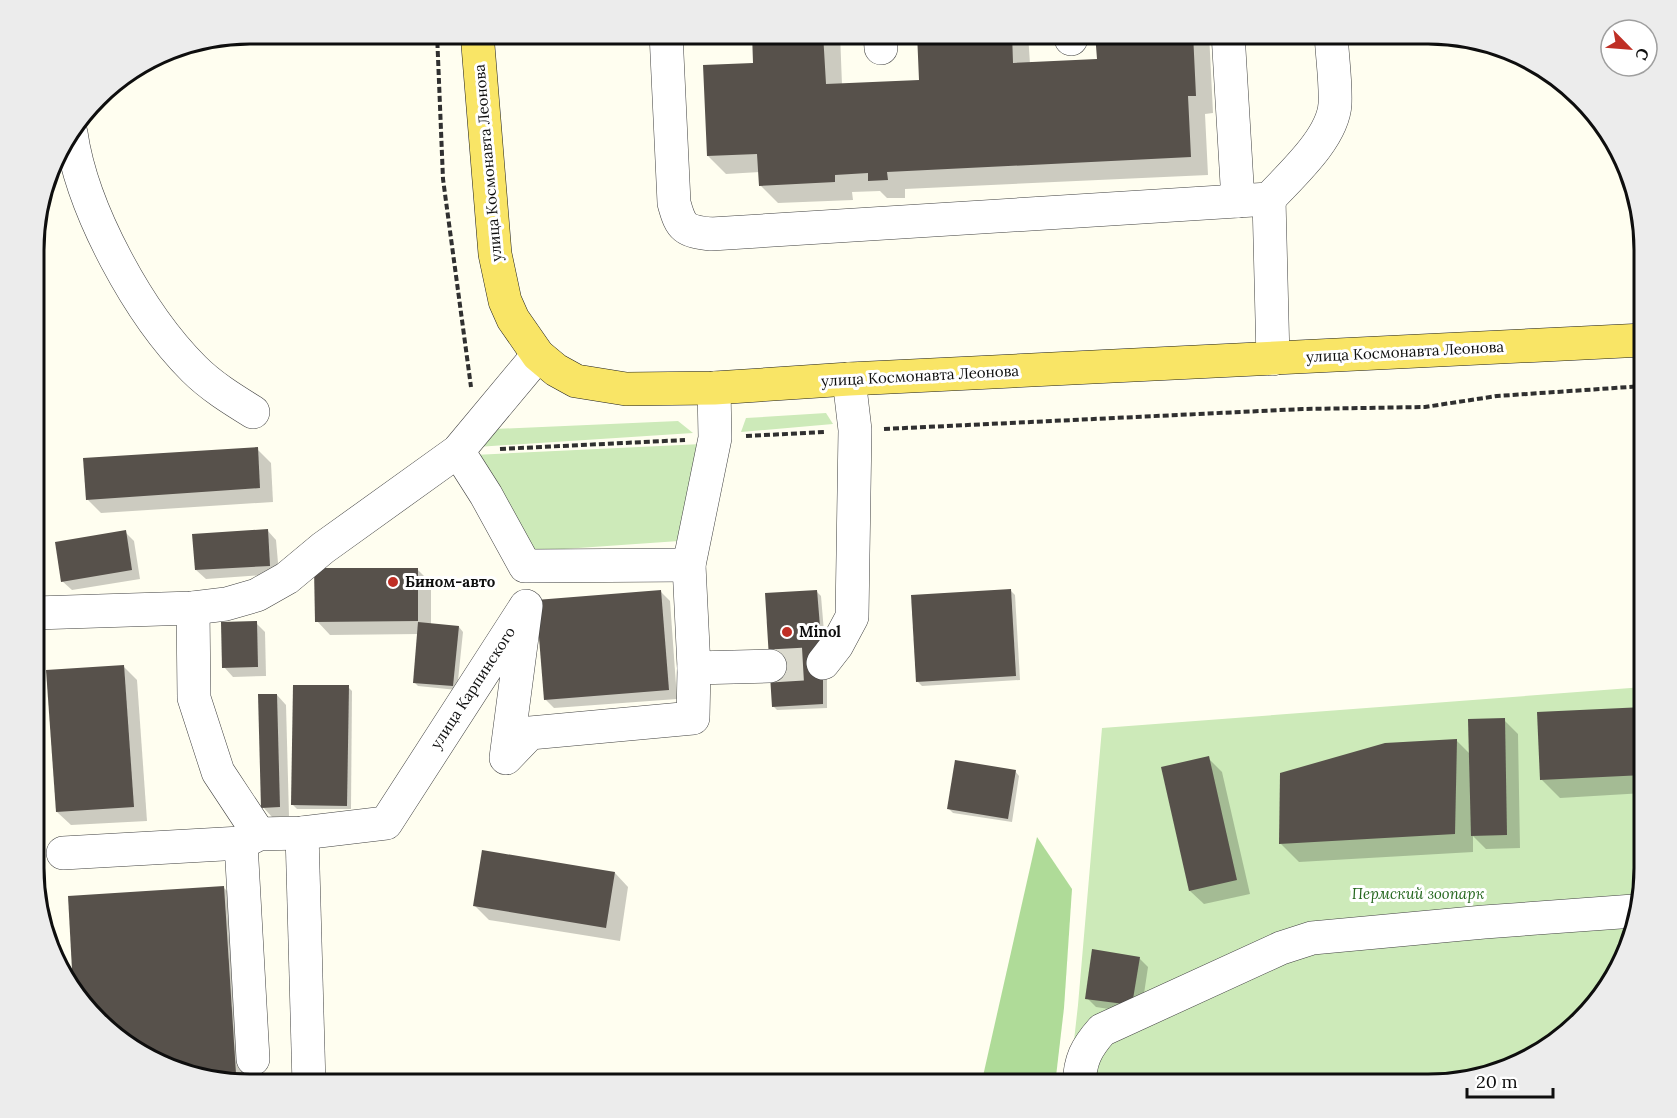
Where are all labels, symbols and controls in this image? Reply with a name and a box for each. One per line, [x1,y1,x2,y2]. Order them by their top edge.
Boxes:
north arrow [1599,18,1659,78]
text: С [1631,45,1654,64]
street label: улица Космонавта Леонова [469,63,506,263]
street label: улица Космонавта Леонова [1305,337,1505,366]
street label: улица Космонавта Леонова [820,361,1020,390]
place label: Бином-авто [405,572,496,591]
marker: Бином-авто [386,575,400,589]
place label: Minol [799,622,841,641]
street label: улица Карпинского [426,623,519,752]
marker: Minol [780,625,794,639]
park label: Пермский зоопарк [1352,884,1485,903]
scale bar [1467,1061,1552,1099]
text: 20 m [1476,1070,1518,1093]

